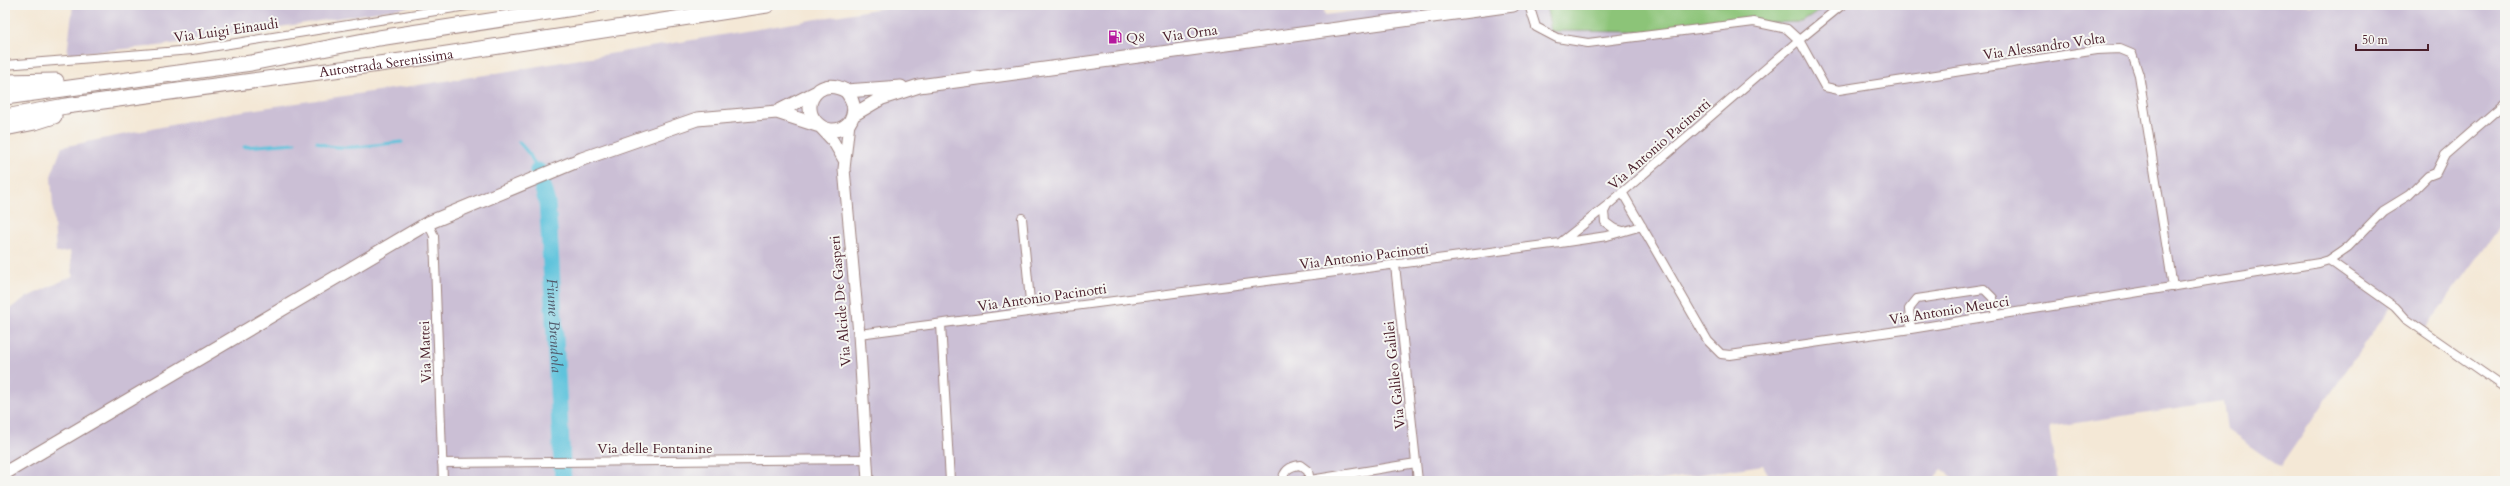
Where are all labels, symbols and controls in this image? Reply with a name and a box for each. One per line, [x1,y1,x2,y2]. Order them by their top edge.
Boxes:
street label: Via Luigi Einaudi [173,14,280,47]
street label: Via Orna [1161,20,1219,47]
scale bar [2356,26,2428,52]
place label: Q8 [1126,28,1145,47]
fuel station icon: Q8 [1107,29,1123,45]
street label: Via Alessandro Volta [1982,29,2106,64]
text: 50 m [2362,32,2389,48]
street label: Autostrada Serenissima [318,44,455,82]
street label: Via Antonio Pacinotti [1604,94,1715,194]
street label: Via Alcide De Gasperi [825,235,856,367]
street label: Via Antonio Pacinotti [1298,239,1430,274]
water label: Fiume Brendola [542,278,567,373]
street label: Via Antonio Pacinotti [976,279,1108,316]
street label: Via Antonio Meucci [1888,292,2010,329]
street label: Via Mattei [415,320,436,384]
street label: Via Galileo Galilei [1379,320,1410,430]
street label: Via delle Fontanine [597,439,713,458]

